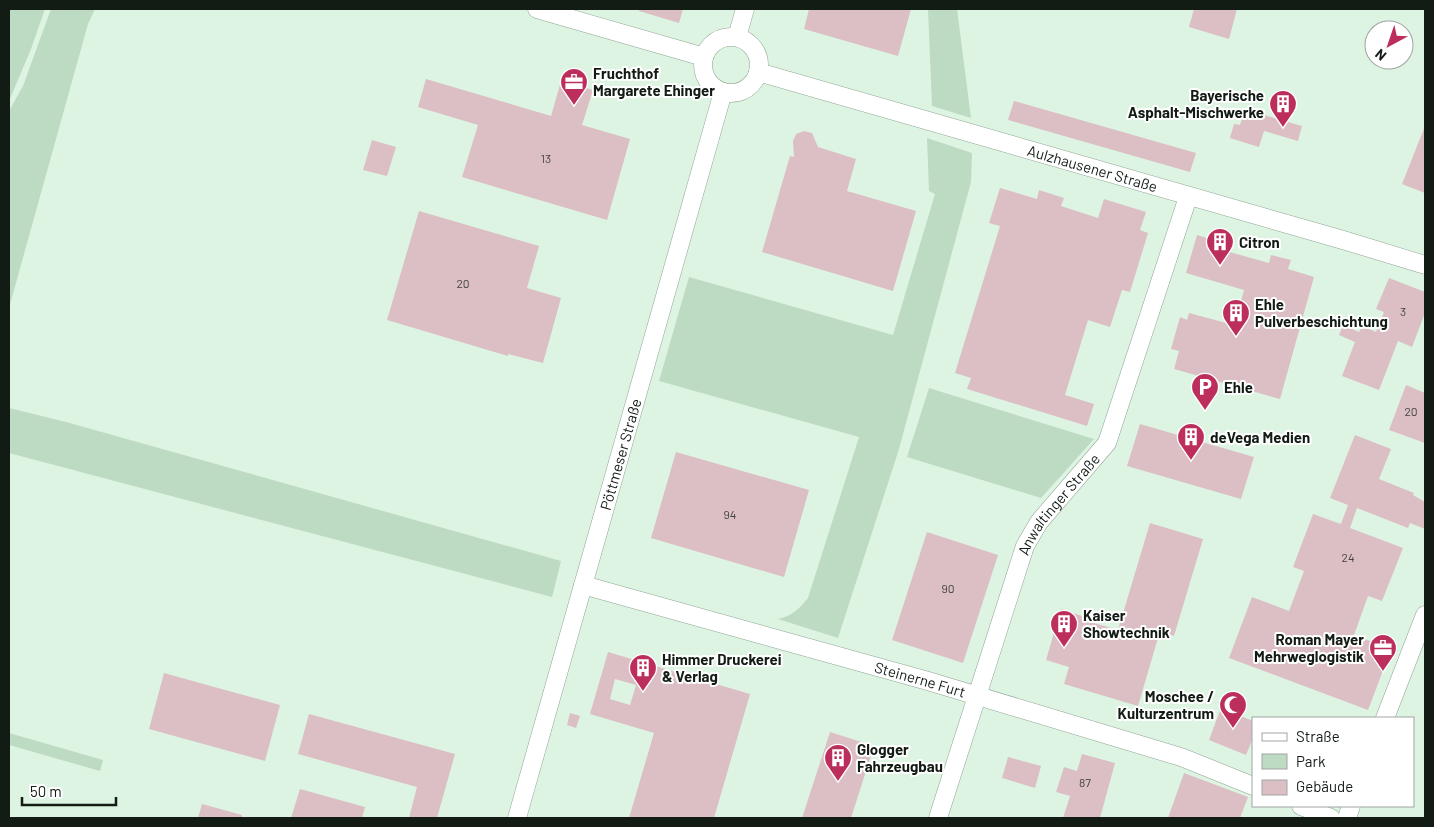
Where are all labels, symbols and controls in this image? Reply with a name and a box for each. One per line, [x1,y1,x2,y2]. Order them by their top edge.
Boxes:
north arrow [1364,20,1414,70]
text: N [1371,46,1389,65]
place label: Fruchthof Margarete Ehinger [593,64,715,99]
office icon: Fruchthof Margarete Ehinger [559,67,589,106]
place label: Bayerische Asphalt-Mischwerke [1128,86,1264,121]
building icon: Bayerische Asphalt-Mischwerke [1268,89,1298,128]
street label: Aulzhausener Straße [1025,141,1160,195]
house number: 13 [541,151,551,165]
building icon: Citron [1205,227,1235,266]
place label: Citron [1239,233,1280,251]
house number: 20 [456,276,470,290]
place label: Ehle Pulverbeschichtung [1255,295,1388,330]
building icon: Ehle Pulverbeschichtung [1221,298,1251,337]
house number: 3 [1400,304,1406,318]
parking icon: Ehle [1190,372,1220,411]
place label: Ehle [1224,378,1253,396]
street label: Pöttmeser Straße [596,397,645,512]
house number: 20 [1404,404,1418,418]
building icon: deVega Medien [1176,422,1206,461]
place label: deVega Medien [1210,428,1310,446]
street label: Anwaltinger Straße [1014,450,1103,557]
house number: 94 [724,507,736,521]
house number: 24 [1341,550,1355,564]
house number: 90 [941,581,955,595]
place label: Kaiser Showtechnik [1083,606,1170,641]
building icon: Kaiser Showtechnik [1049,609,1079,648]
place label: Roman Mayer Mehrweglogistik [1254,630,1364,665]
office icon: Roman Mayer Mehrweglogistik [1368,633,1398,672]
place label: Himmer Druckerei & Verlag [662,650,782,685]
building icon: Himmer Druckerei & Verlag [628,653,658,692]
street label: Steinerne Furt [873,658,968,701]
place label: Moschee / Kulturzentrum [1118,687,1214,722]
mosque icon: Moschee / Kulturzentrum [1218,690,1248,729]
legend [1252,717,1414,807]
text: Straße [1296,727,1340,745]
place label: Glogger Fahrzeugbau [857,740,943,775]
building icon: Glogger Fahrzeugbau [823,743,853,782]
text: Park [1296,752,1326,770]
scale bar [22,774,116,806]
house number: 87 [1079,775,1091,789]
text: Gebäude [1296,777,1353,795]
text: 50 m [30,782,62,800]

